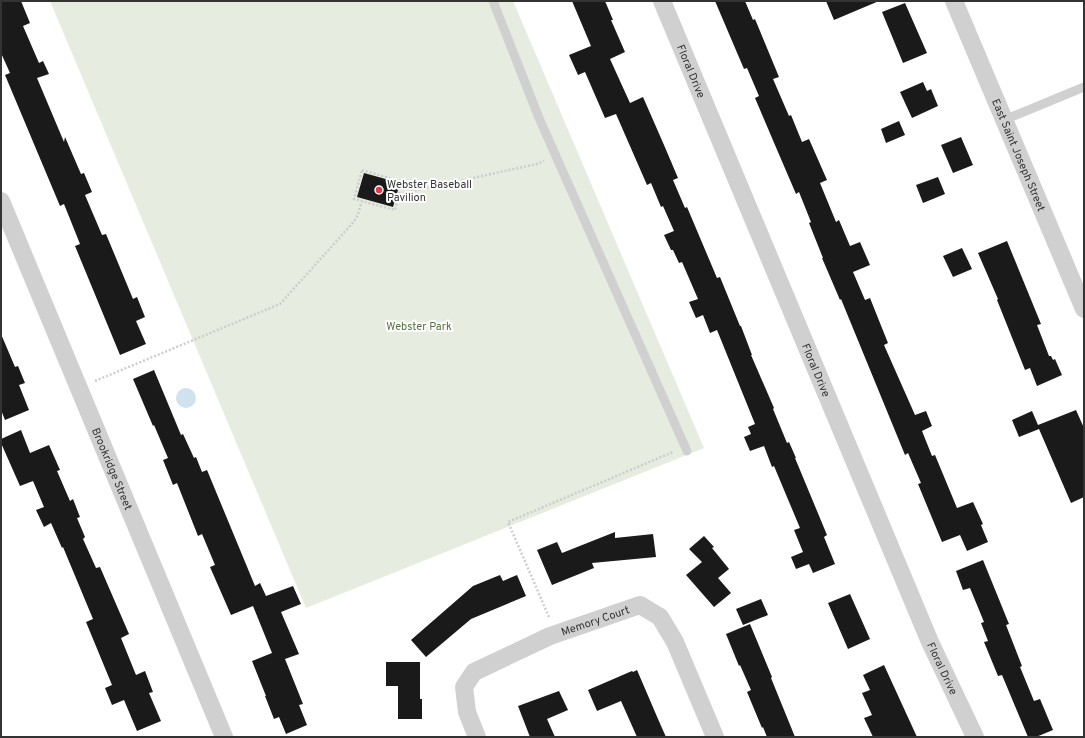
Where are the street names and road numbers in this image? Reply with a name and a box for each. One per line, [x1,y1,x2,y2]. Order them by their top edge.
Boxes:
street label: Floral Drive [673,43,708,100]
street label: East Saint Joseph Street [988,97,1048,214]
street label: Floral Drive [798,342,833,399]
street label: Brookridge Street [88,426,135,512]
street label: Memory Court [559,603,632,640]
street label: Floral Drive [923,640,960,697]

